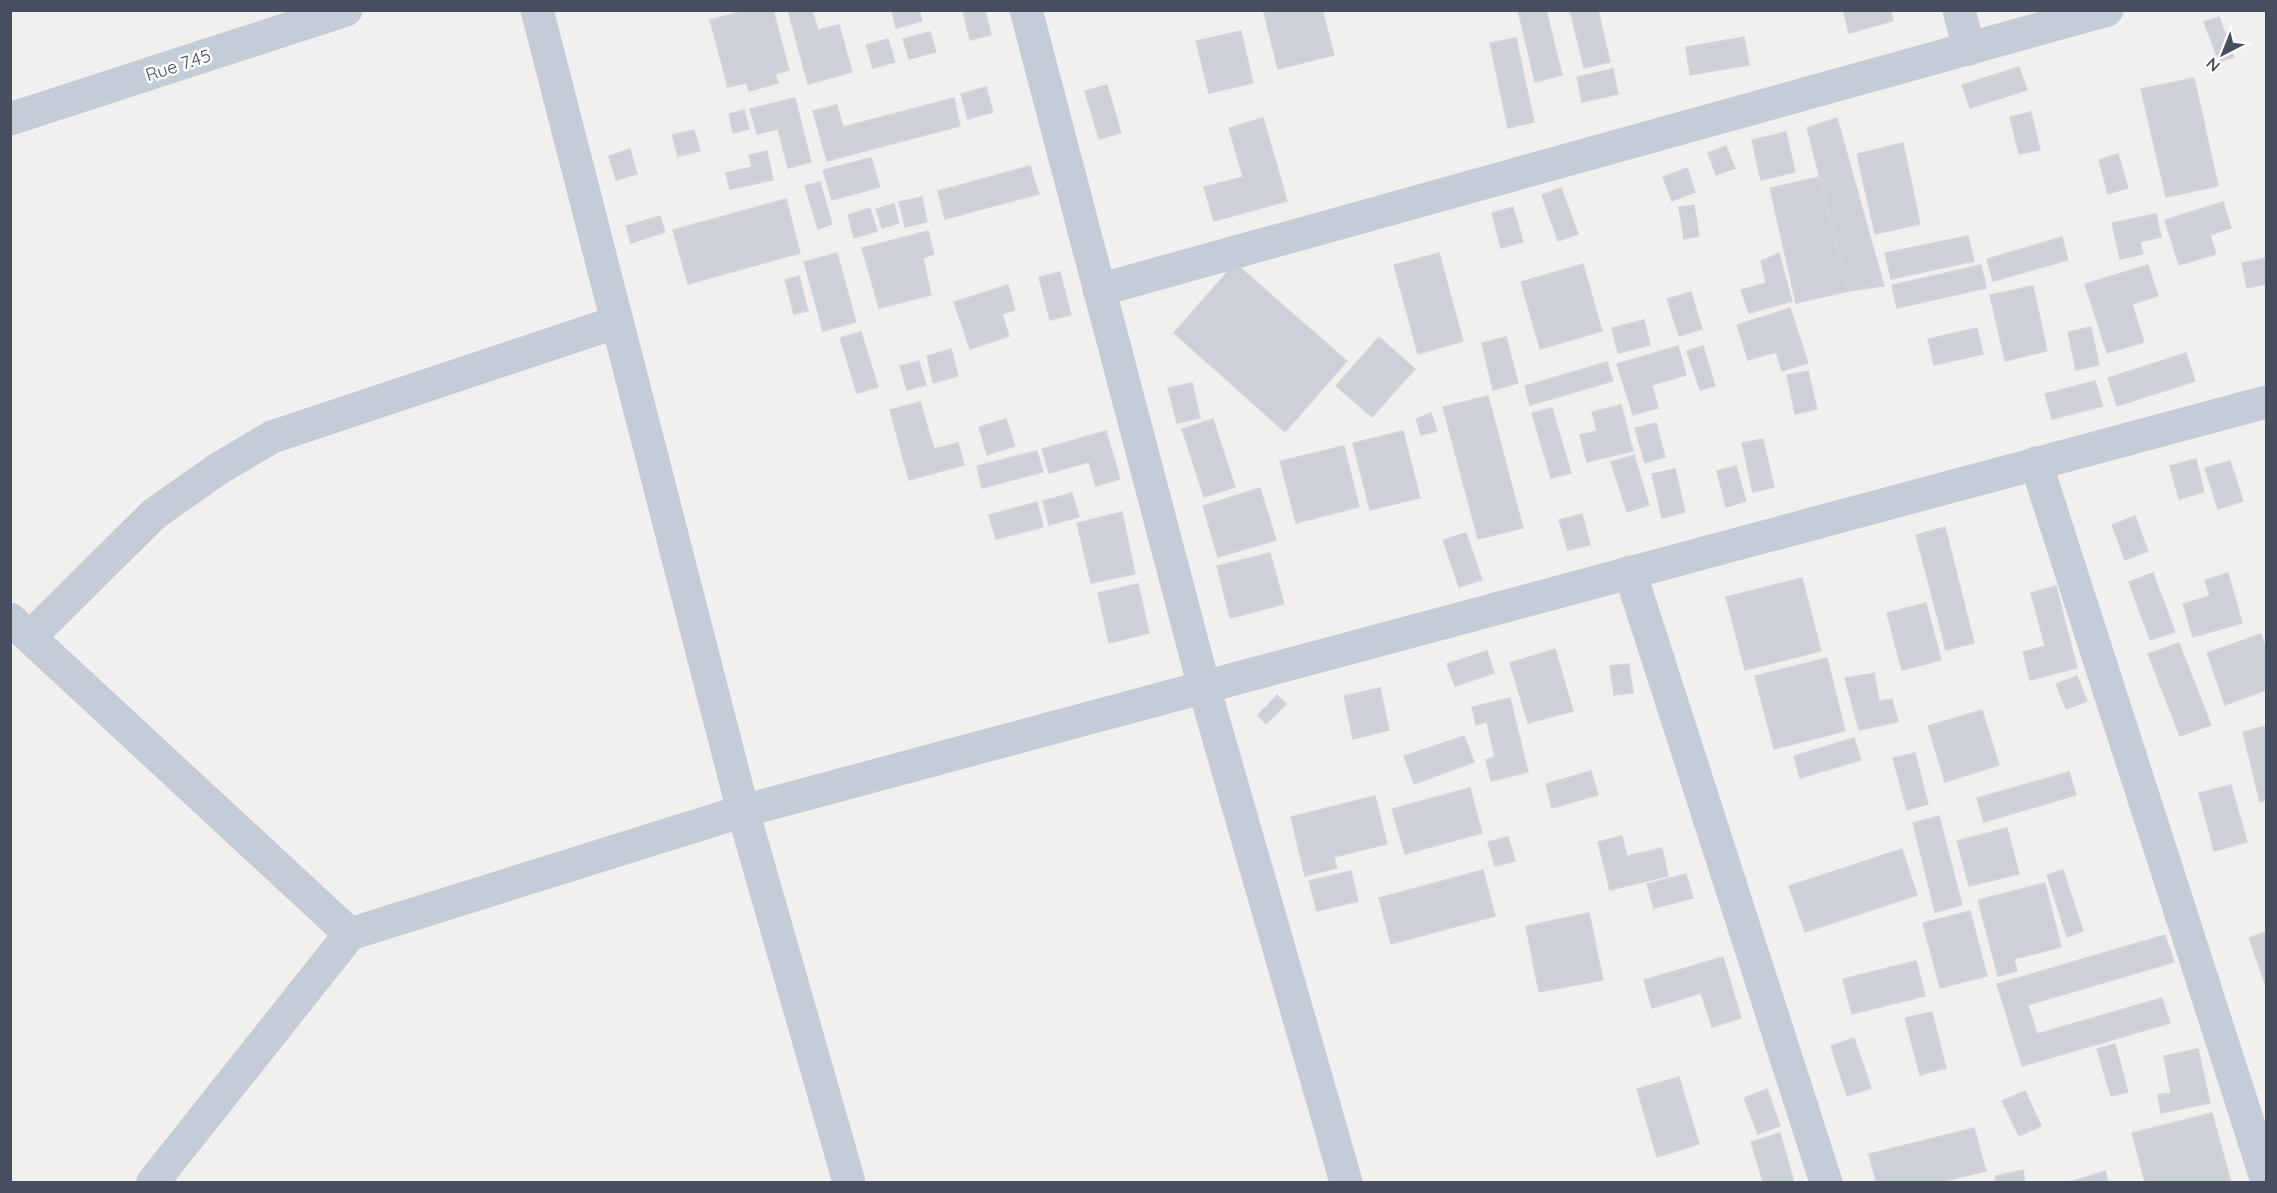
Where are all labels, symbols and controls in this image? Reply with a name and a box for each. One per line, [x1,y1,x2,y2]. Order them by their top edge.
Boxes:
north arrow [2193,24,2253,84]
street label: Rue 7.45 [142,44,214,86]
text: N [2202,54,2224,77]

